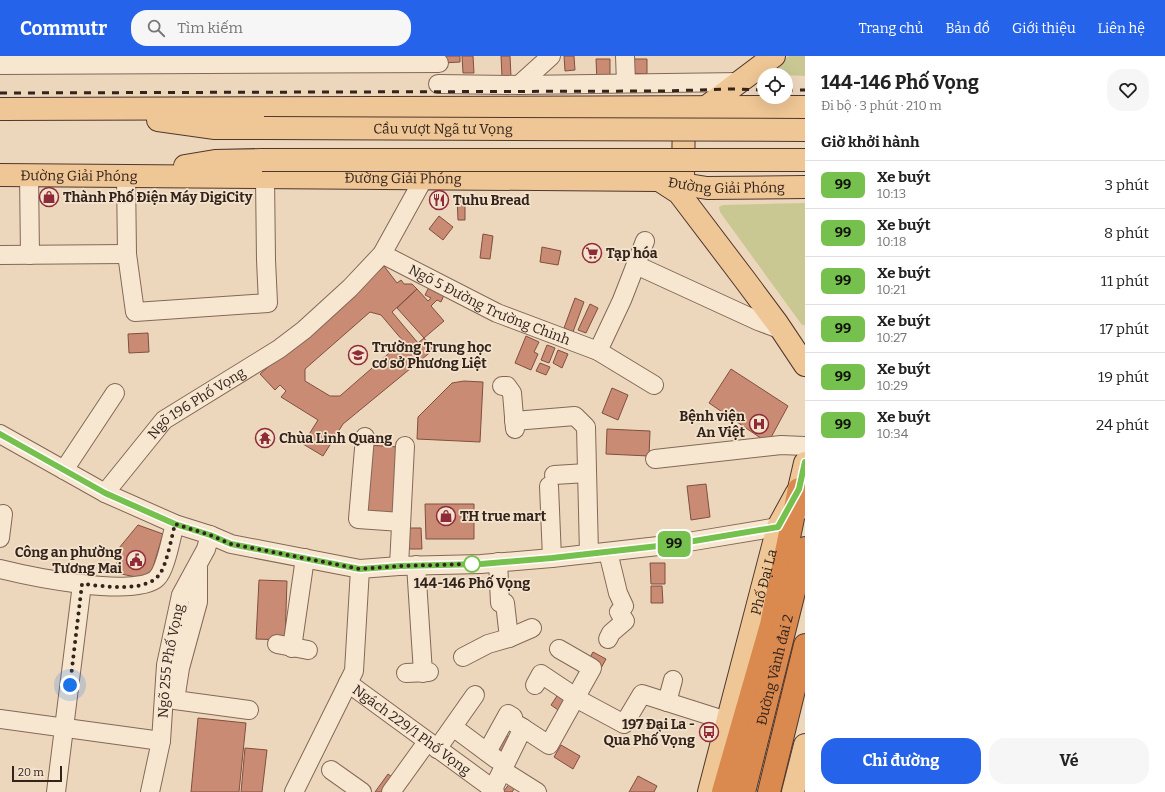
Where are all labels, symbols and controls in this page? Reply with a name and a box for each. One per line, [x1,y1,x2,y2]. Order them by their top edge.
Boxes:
search box [131,10,411,46]
text: Commutr [20,17,107,40]
icon: search [145,17,167,39]
text: Tìm kiếm [177,19,243,37]
text: Trang chủ [858,20,923,37]
text: Bản đồ [945,20,990,37]
text: Giới thiệu [1012,20,1076,37]
text: Liên hệ [1098,20,1145,37]
map controls [757,68,793,104]
button: locate [757,68,793,104]
button: heart [1107,69,1149,111]
text: 144-146 Phố Vọng [821,71,979,94]
text: Đi bộ · 3 phút · 210 m [821,98,942,113]
street label: Cầu vượt Ngã tư Vọng [373,119,513,137]
text: Giờ khởi hành [821,133,919,151]
street label: Đường Giải Phóng [20,167,138,185]
text: Xe buýt [877,168,931,186]
street label: Đường Giải Phóng [344,169,462,187]
street label: Đường Giải Phóng [667,173,785,197]
text: 99 [835,176,851,193]
text: 3 phút [1104,176,1149,194]
shop icon: Thành Phố Điện Máy DigiCity [38,186,60,208]
text: 10:13 [877,186,906,201]
place label: Thành Phố Điện Máy DigiCity [63,188,253,206]
restaurant icon: Tuhu Bread [428,189,450,211]
place label: Tuhu Bread [453,192,530,209]
text: Xe buýt [877,216,931,234]
text: 99 [835,224,851,241]
text: 8 phút [1104,224,1149,242]
text: 10:18 [877,234,906,249]
supermarket icon: Tạp hóa [581,242,603,264]
place label: Tạp hóa [606,245,658,262]
street label: Ngõ 5 Đường Trường Chinh [406,261,573,348]
text: Xe buýt [877,264,931,282]
text: 99 [835,272,851,289]
text: 11 phút [1101,272,1149,290]
text: 10:21 [877,282,906,297]
text: Xe buýt [877,312,931,330]
text: 99 [835,320,851,337]
text: 17 phút [1100,320,1149,338]
text: 10:27 [877,330,907,345]
place label: Trường Trung học cơ sở Phương Liệt [372,339,491,372]
school or university icon: Trường Trung học cơ sở Phương Liệt [347,344,369,366]
text: Xe buýt [877,360,931,378]
street label: Ngõ 196 Phố Vọng [144,363,249,442]
text: 99 [835,368,851,385]
text: 19 phút [1098,368,1149,386]
text: 10:29 [877,378,908,393]
place label: Bệnh viện An Việt [679,408,745,441]
text: Xe buýt [877,408,931,426]
hospital icon: Bệnh viện An Việt [748,413,770,435]
text: 99 [835,416,851,433]
text: 24 phút [1096,416,1149,434]
text: 10:34 [877,426,908,441]
temple icon: Chùa Linh Quang [254,427,276,449]
place label: Chùa Linh Quang [279,430,392,447]
shop icon: TH true mart [435,505,457,527]
place label: TH true mart [460,508,547,525]
line badge: 99 [656,531,692,557]
text: 99 [666,535,682,552]
place label: Công an phường Tương Mai [15,544,123,577]
street label: Phố Đại La [747,547,780,617]
public building icon: Công an phường Tương Mai [125,549,147,571]
marker: 144-146 Phố Vọng [463,555,481,573]
place label: 144-146 Phố Vọng [414,574,530,592]
street label: Ngõ 255 Phố Vọng [154,602,187,719]
street label: Đường Vành đai 2 [753,613,797,727]
your location [60,675,80,695]
street label: Ngách 229/1 Phố Vọng [349,681,474,779]
place label: 197 Đại La - Qua Phố Vọng [603,716,695,749]
bus stop icon: 197 Đại La - Qua Phố Vọng [698,721,720,743]
button: Chỉ đường [821,738,981,784]
button: Vé [989,738,1149,784]
scale bar [12,764,62,783]
text: 20 m [18,766,44,779]

